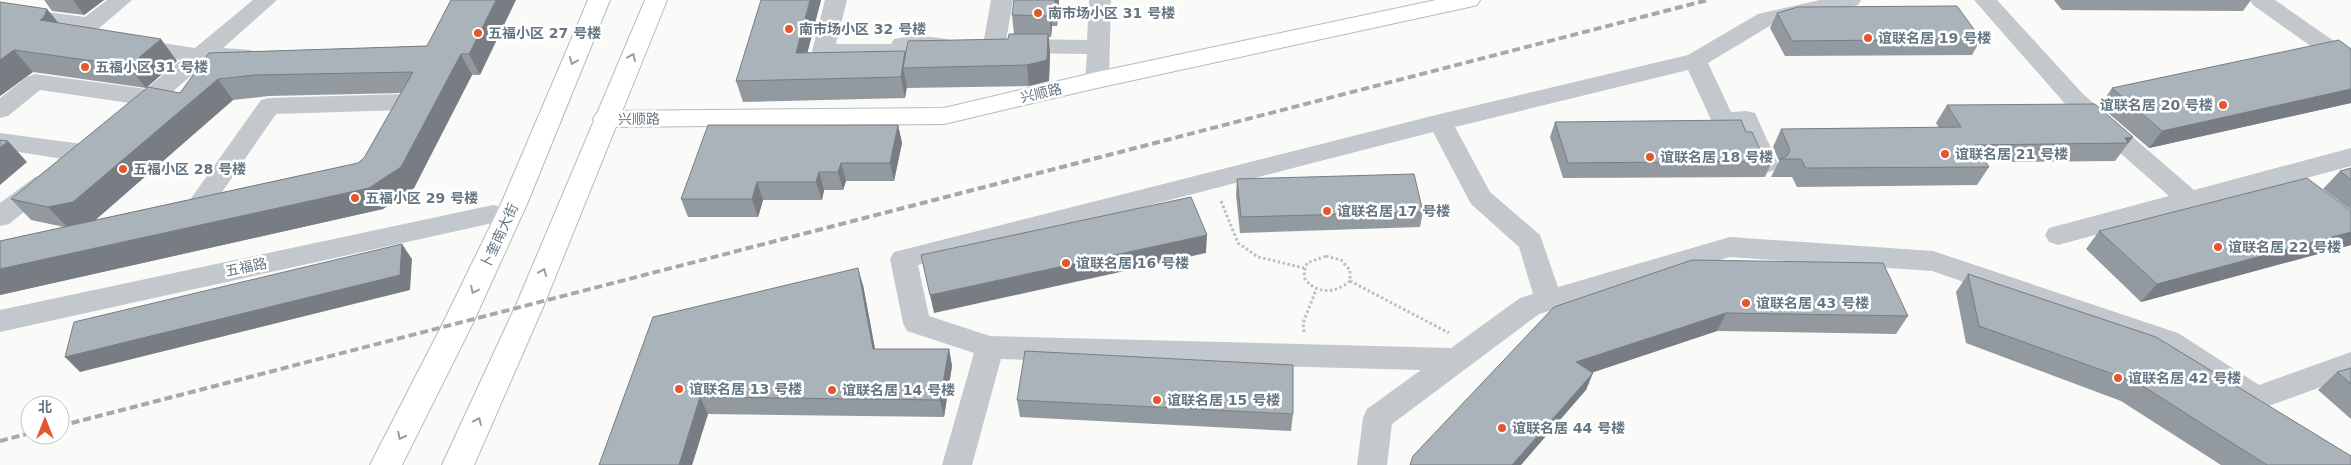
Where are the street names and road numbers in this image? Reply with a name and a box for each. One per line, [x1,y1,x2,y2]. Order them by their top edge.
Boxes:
street label: 兴顺路 [1019,80,1063,106]
street label: 兴顺路 [618,111,660,127]
street label: 卜奎南大街 [477,201,521,271]
street label: 五福路 [224,255,268,279]

